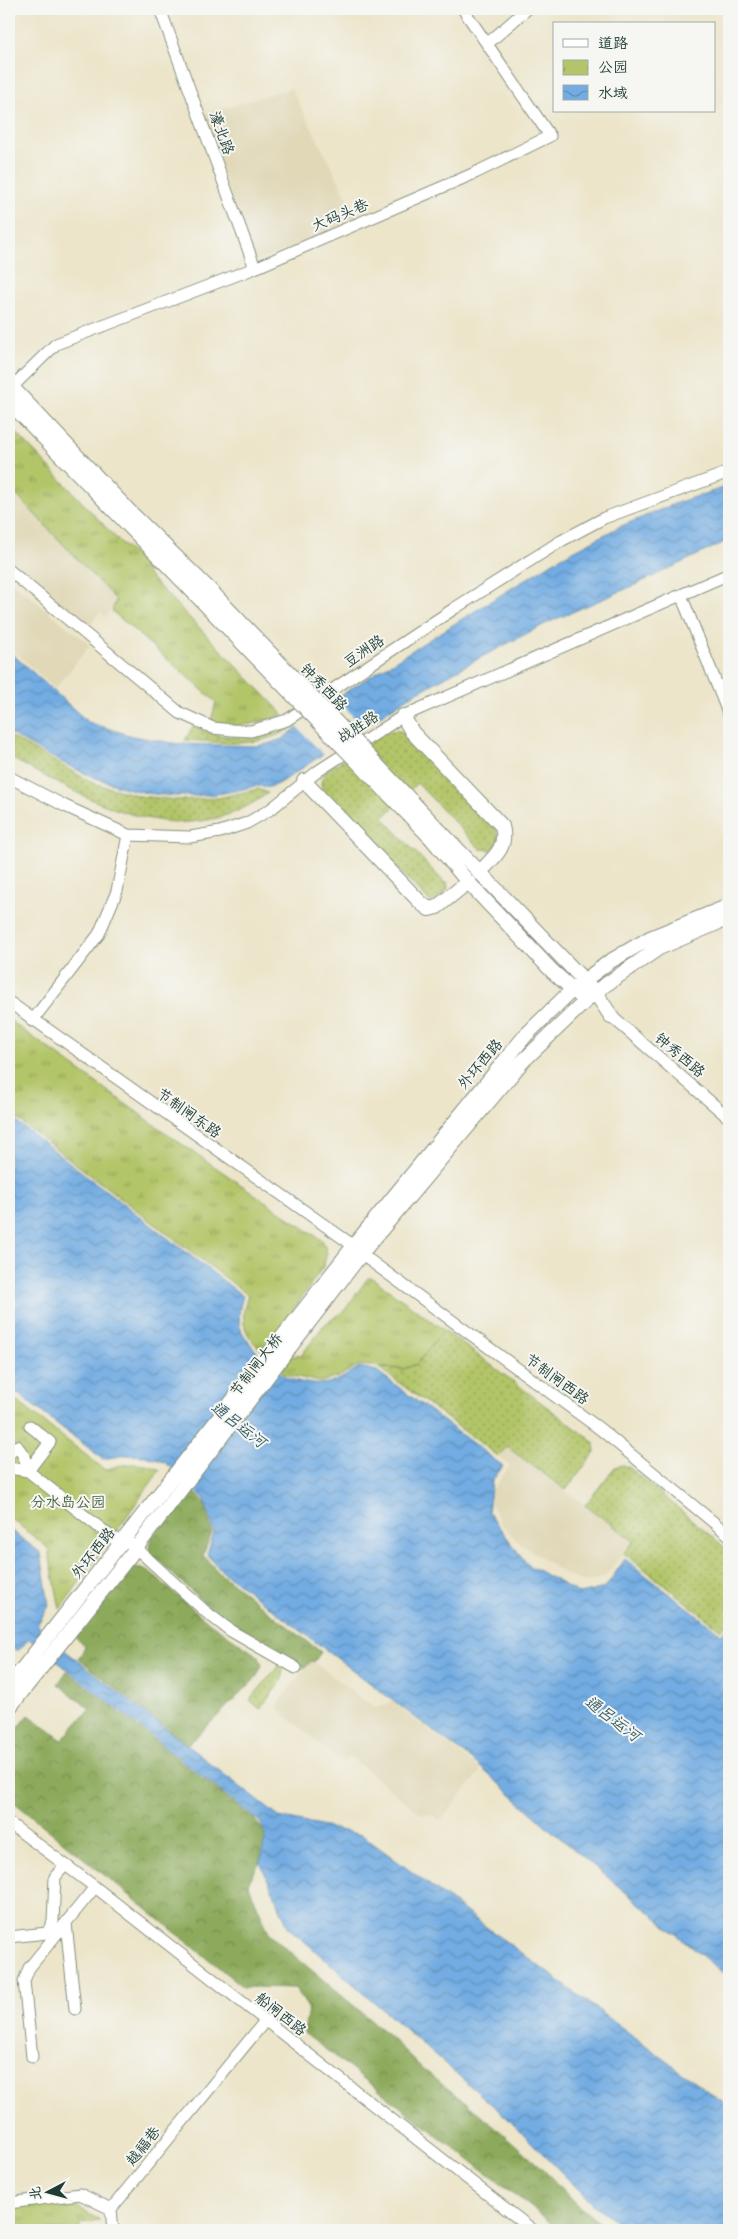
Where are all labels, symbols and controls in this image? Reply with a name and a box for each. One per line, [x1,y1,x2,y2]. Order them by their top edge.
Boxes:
legend [553,22,716,112]
text: 道路 [598,33,628,54]
text: 公园 [598,57,628,78]
text: 水域 [598,83,628,104]
street label: 濠北路 [204,108,239,158]
street label: 大码头巷 [308,194,372,237]
street label: 豆洲路 [340,630,389,673]
street label: 钟秀西路 [295,658,352,716]
street label: 战胜路 [334,706,383,748]
street label: 钟秀西路 [650,1028,709,1083]
street label: 外环西路 [453,1035,508,1094]
street label: 节制闸东路 [152,1083,225,1144]
street label: 节制闸大桥 [225,1329,288,1401]
street label: 节制闸西路 [520,1349,593,1410]
water label: 通吕运河 [206,1396,273,1455]
park label: 分水岛公园 [30,1492,106,1513]
street label: 外环西路 [67,1523,120,1583]
water label: 通吕运河 [580,1691,647,1749]
street label: 船闸西路 [251,1988,311,2041]
street label: 越福巷 [121,2122,166,2170]
north arrow [22,2166,72,2216]
text: 北 [25,2185,47,2201]

